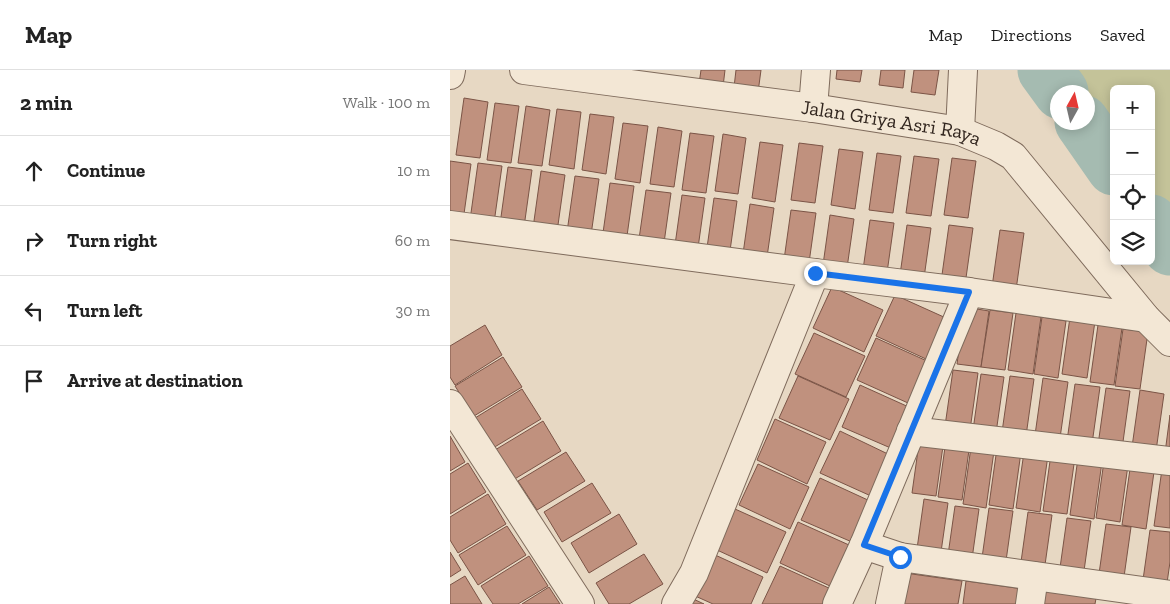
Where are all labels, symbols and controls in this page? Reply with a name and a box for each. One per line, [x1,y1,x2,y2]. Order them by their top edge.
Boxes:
text: Map [25,20,72,49]
text: Map [928,24,963,46]
text: Directions [991,24,1072,46]
text: Saved [1100,24,1145,46]
north arrow [1050,85,1095,130]
map controls [1110,85,1155,265]
button: + [1110,85,1155,130]
text: 2 min [20,90,72,115]
text: Walk · 100 m [343,93,430,112]
street label: Jalan Griya Asri Raya [800,95,985,151]
button: − [1110,130,1155,175]
icon: ahead [20,157,48,185]
text: Continue [67,159,145,182]
text: 10 m [397,161,430,180]
button: locate [1110,175,1155,220]
button: layers [1110,220,1155,265]
icon: right [20,227,48,255]
text: Turn right [67,229,157,252]
text: 60 m [395,231,430,250]
route end [804,262,827,285]
icon: left [20,297,48,325]
text: Turn left [67,299,142,322]
text: 30 m [396,301,430,320]
icon: arrive [20,367,48,395]
text: Arrive at destination [67,369,243,392]
route start [889,546,912,569]

